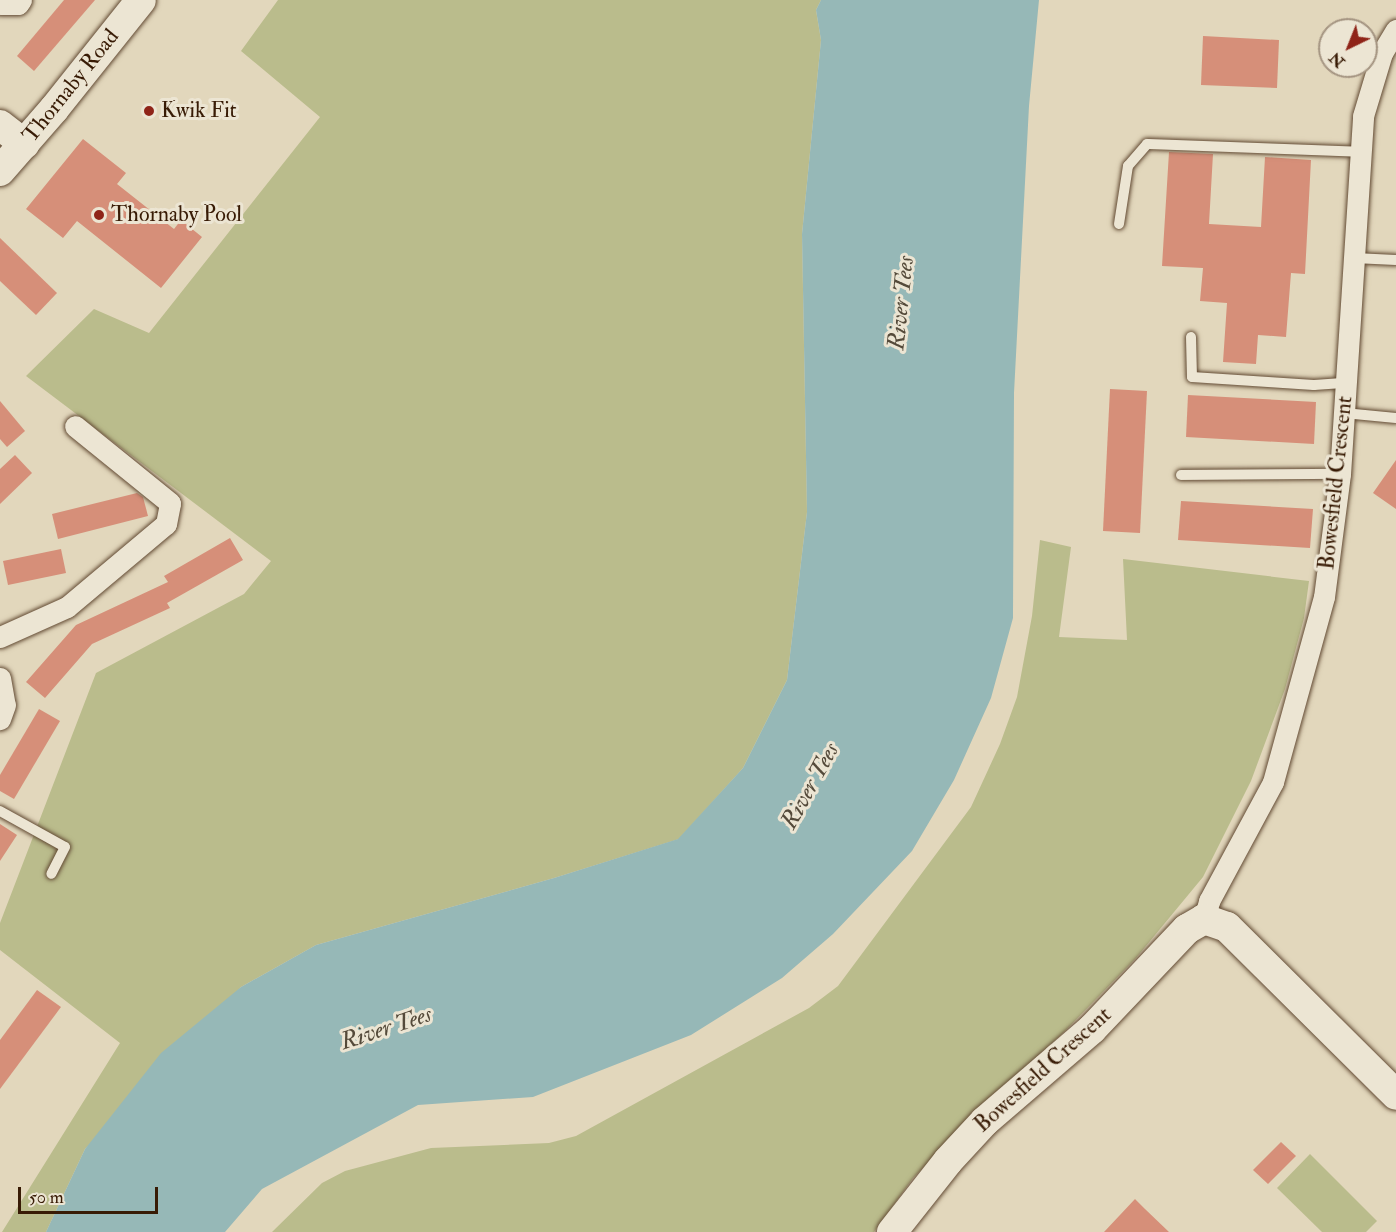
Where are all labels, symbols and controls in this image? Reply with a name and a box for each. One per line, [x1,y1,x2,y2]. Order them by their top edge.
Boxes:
north arrow [1318,18,1378,78]
street label: Thornaby Road [17,24,125,148]
text: N [1325,48,1349,72]
place label: Kwik Fit [161,98,237,124]
marker: Kwik Fit [142,104,156,118]
place label: Thornaby Pool [111,202,242,228]
marker: Thornaby Pool [92,208,106,222]
water label: River Tees [882,255,920,351]
street label: Bowesfield Crescent [1314,395,1358,571]
water label: River Tees [775,738,845,834]
water label: River Tees [337,1000,435,1056]
street label: Bowesfield Crescent [969,1002,1117,1138]
scale bar [21,1175,160,1213]
text: 50 m [29,1186,64,1209]

